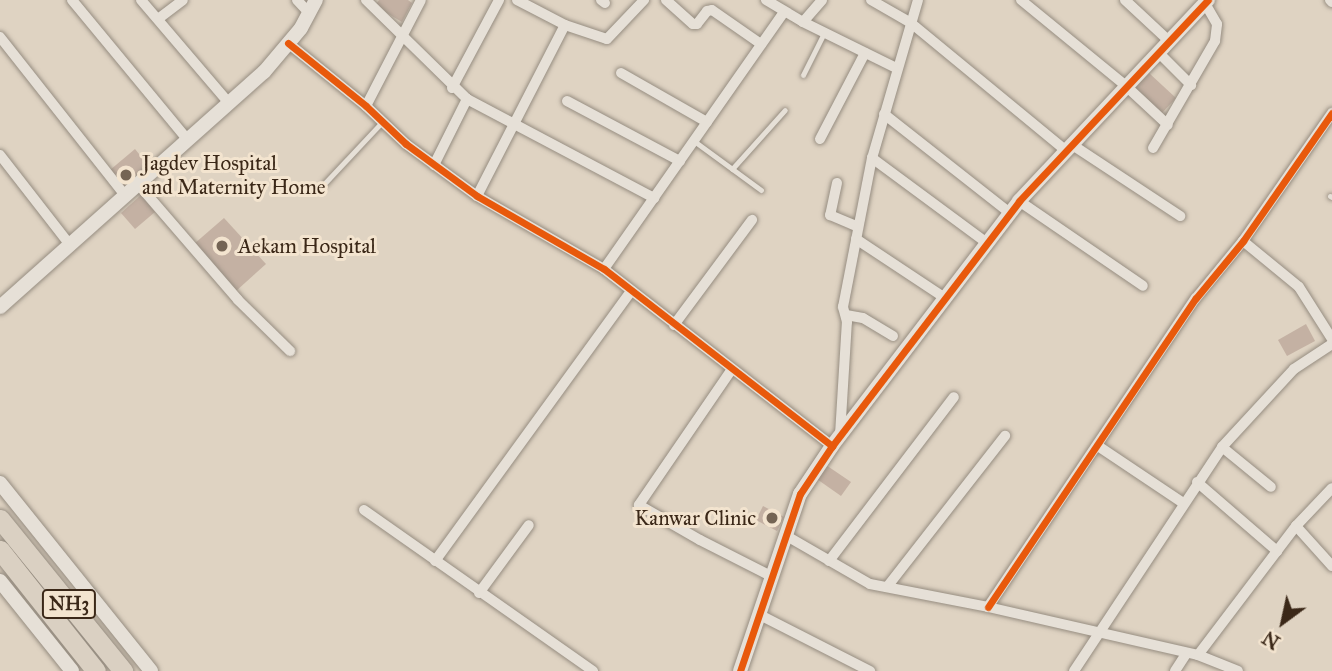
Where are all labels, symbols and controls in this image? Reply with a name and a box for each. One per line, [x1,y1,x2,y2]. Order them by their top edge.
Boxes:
place label: Jagdev Hospital and Maternity Home [142,150,326,200]
marker: Jagdev Hospital and Maternity Home [116,165,136,185]
place label: Aekam Hospital [238,233,376,259]
marker: Aekam Hospital [212,236,232,256]
place label: Kanwar Clinic [634,505,756,531]
marker: Kanwar Clinic [762,508,782,528]
north arrow [1248,587,1318,657]
road number: NH3 [41,589,97,620]
text: N [1258,626,1284,654]

